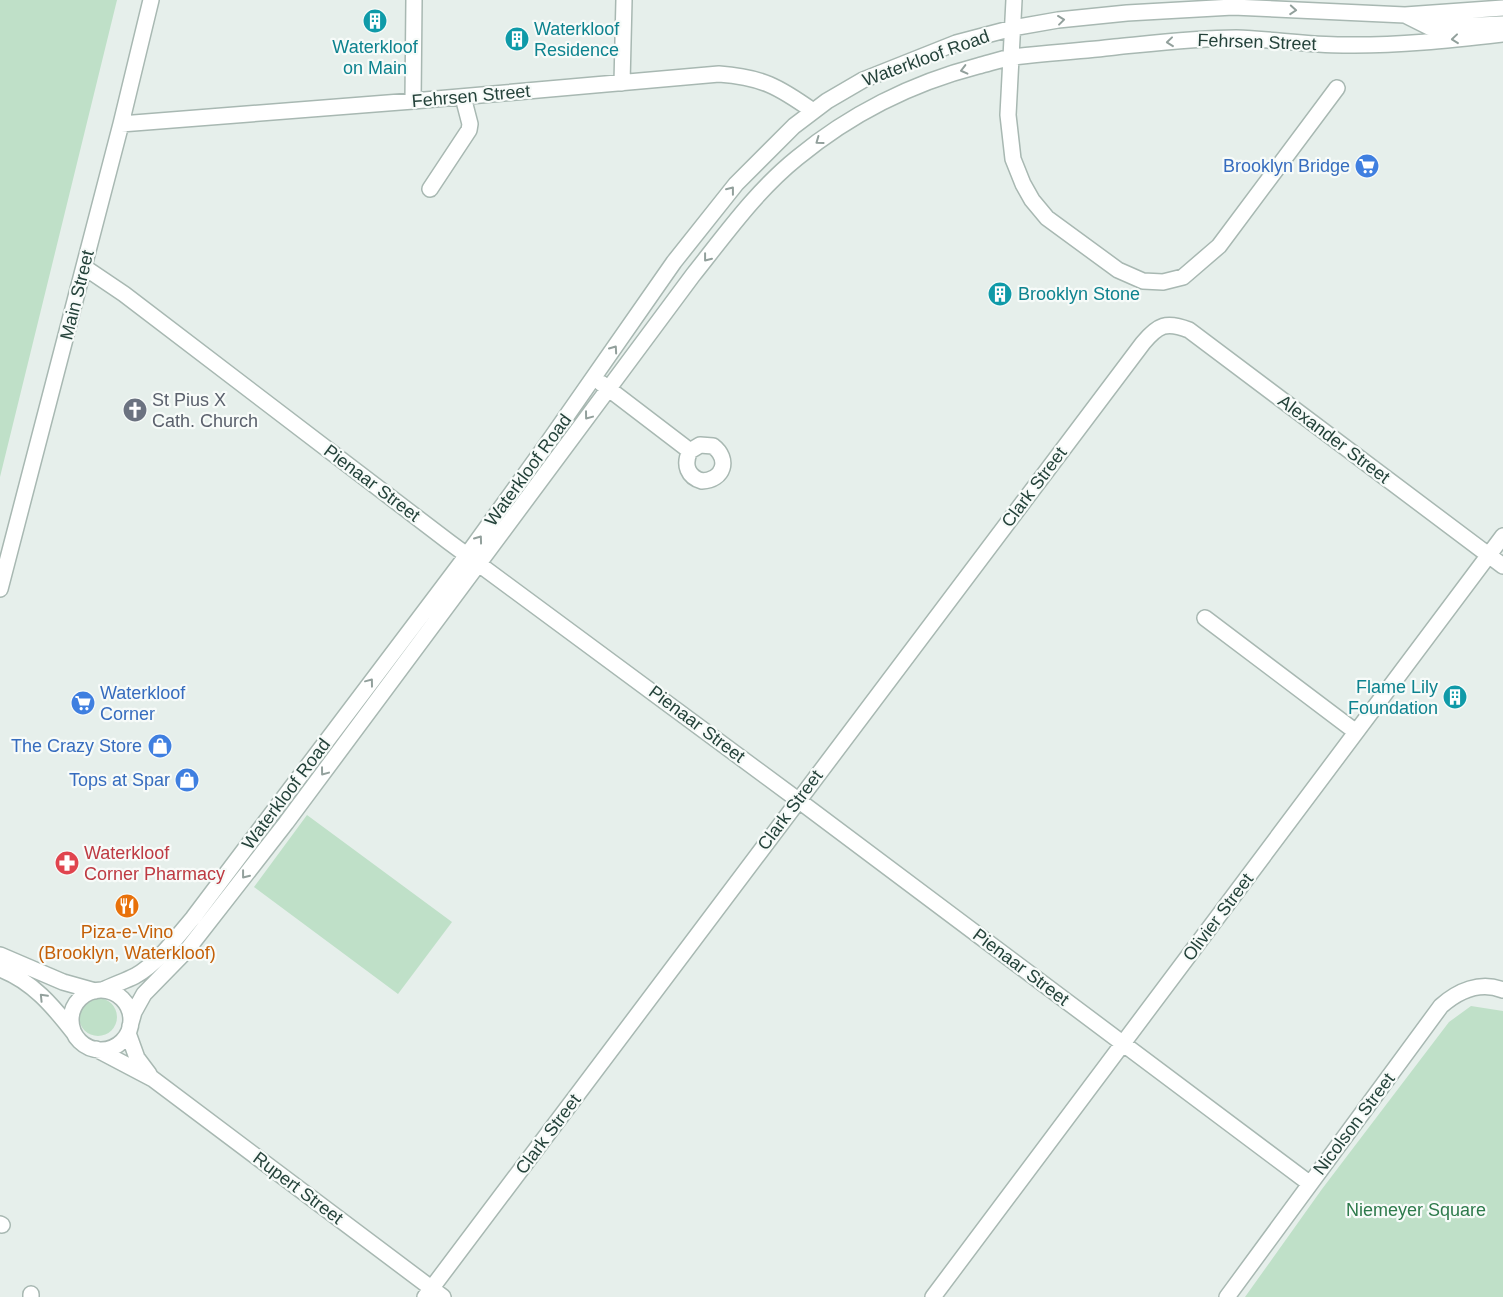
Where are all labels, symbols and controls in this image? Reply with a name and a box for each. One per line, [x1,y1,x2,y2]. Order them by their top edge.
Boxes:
one-way arrow [1289,4,1297,15]
building icon: Waterkloof on Main [362,8,388,34]
one-way arrow [1057,15,1065,26]
place label: Waterkloof Residence [534,19,620,60]
building icon: Waterkloof Residence [504,26,530,52]
street label: Waterkloof Road [860,26,992,90]
street label: Fehrsen Street [1197,30,1317,54]
one-way arrow [1450,33,1458,44]
one-way arrow [1166,36,1174,47]
place label: Waterkloof on Main [332,37,419,78]
one-way arrow [961,64,969,74]
street label: Fehrsen Street [411,81,531,111]
one-way arrow [815,135,825,144]
supermarket icon: Brooklyn Bridge [1354,153,1380,179]
place label: Brooklyn Bridge [1223,156,1350,176]
one-way arrow [725,187,734,196]
street label: Main Street [56,248,98,342]
one-way arrow [704,252,713,262]
building icon: Brooklyn Stone [987,281,1013,307]
place label: Brooklyn Stone [1018,284,1140,304]
one-way arrow [608,345,617,355]
place label: St Pius X Cath. Church [152,390,258,431]
street label: Alexander Street [1274,391,1394,487]
church icon: St Pius X Cath. Church [122,397,148,423]
street label: Waterkloof Road [481,410,575,530]
one-way arrow [586,410,594,419]
street label: Pienaar Street [320,440,424,526]
street label: Clark Street [997,443,1071,531]
one-way arrow [473,535,482,544]
place label: Flame Lily Foundation [1348,677,1438,718]
one-way arrow [365,679,373,688]
street label: Pienaar Street [645,681,749,767]
place label: Waterkloof Corner [100,683,186,724]
building icon: Flame Lily Foundation [1442,684,1468,710]
supermarket icon: Waterkloof Corner [70,690,96,716]
shop icon: The Crazy Store [147,733,173,759]
street label: Waterkloof Road [238,735,334,853]
place label: The Crazy Store [11,736,142,756]
one-way arrow [321,766,330,776]
street label: Clark Street [753,766,827,854]
shop icon: Tops at Spar [174,767,200,793]
place label: Tops at Spar [69,770,170,790]
place label: Waterkloof Corner Pharmacy [84,843,225,884]
pharmacy icon: Waterkloof Corner Pharmacy [54,850,80,876]
one-way arrow [242,869,251,879]
street label: Olivier Street [1179,869,1257,965]
restaurant icon: Piza-e-Vino (Brooklyn, Waterkloof) [114,893,140,919]
place label: Piza-e-Vino (Brooklyn, Waterkloof) [38,922,216,963]
street label: Pienaar Street [969,924,1073,1010]
one-way arrow [40,993,49,1002]
street label: Nicolson Street [1309,1069,1399,1179]
street label: Clark Street [511,1090,585,1178]
street label: Rupert Street [249,1148,347,1228]
park label: Niemeyer Square [1346,1200,1486,1220]

